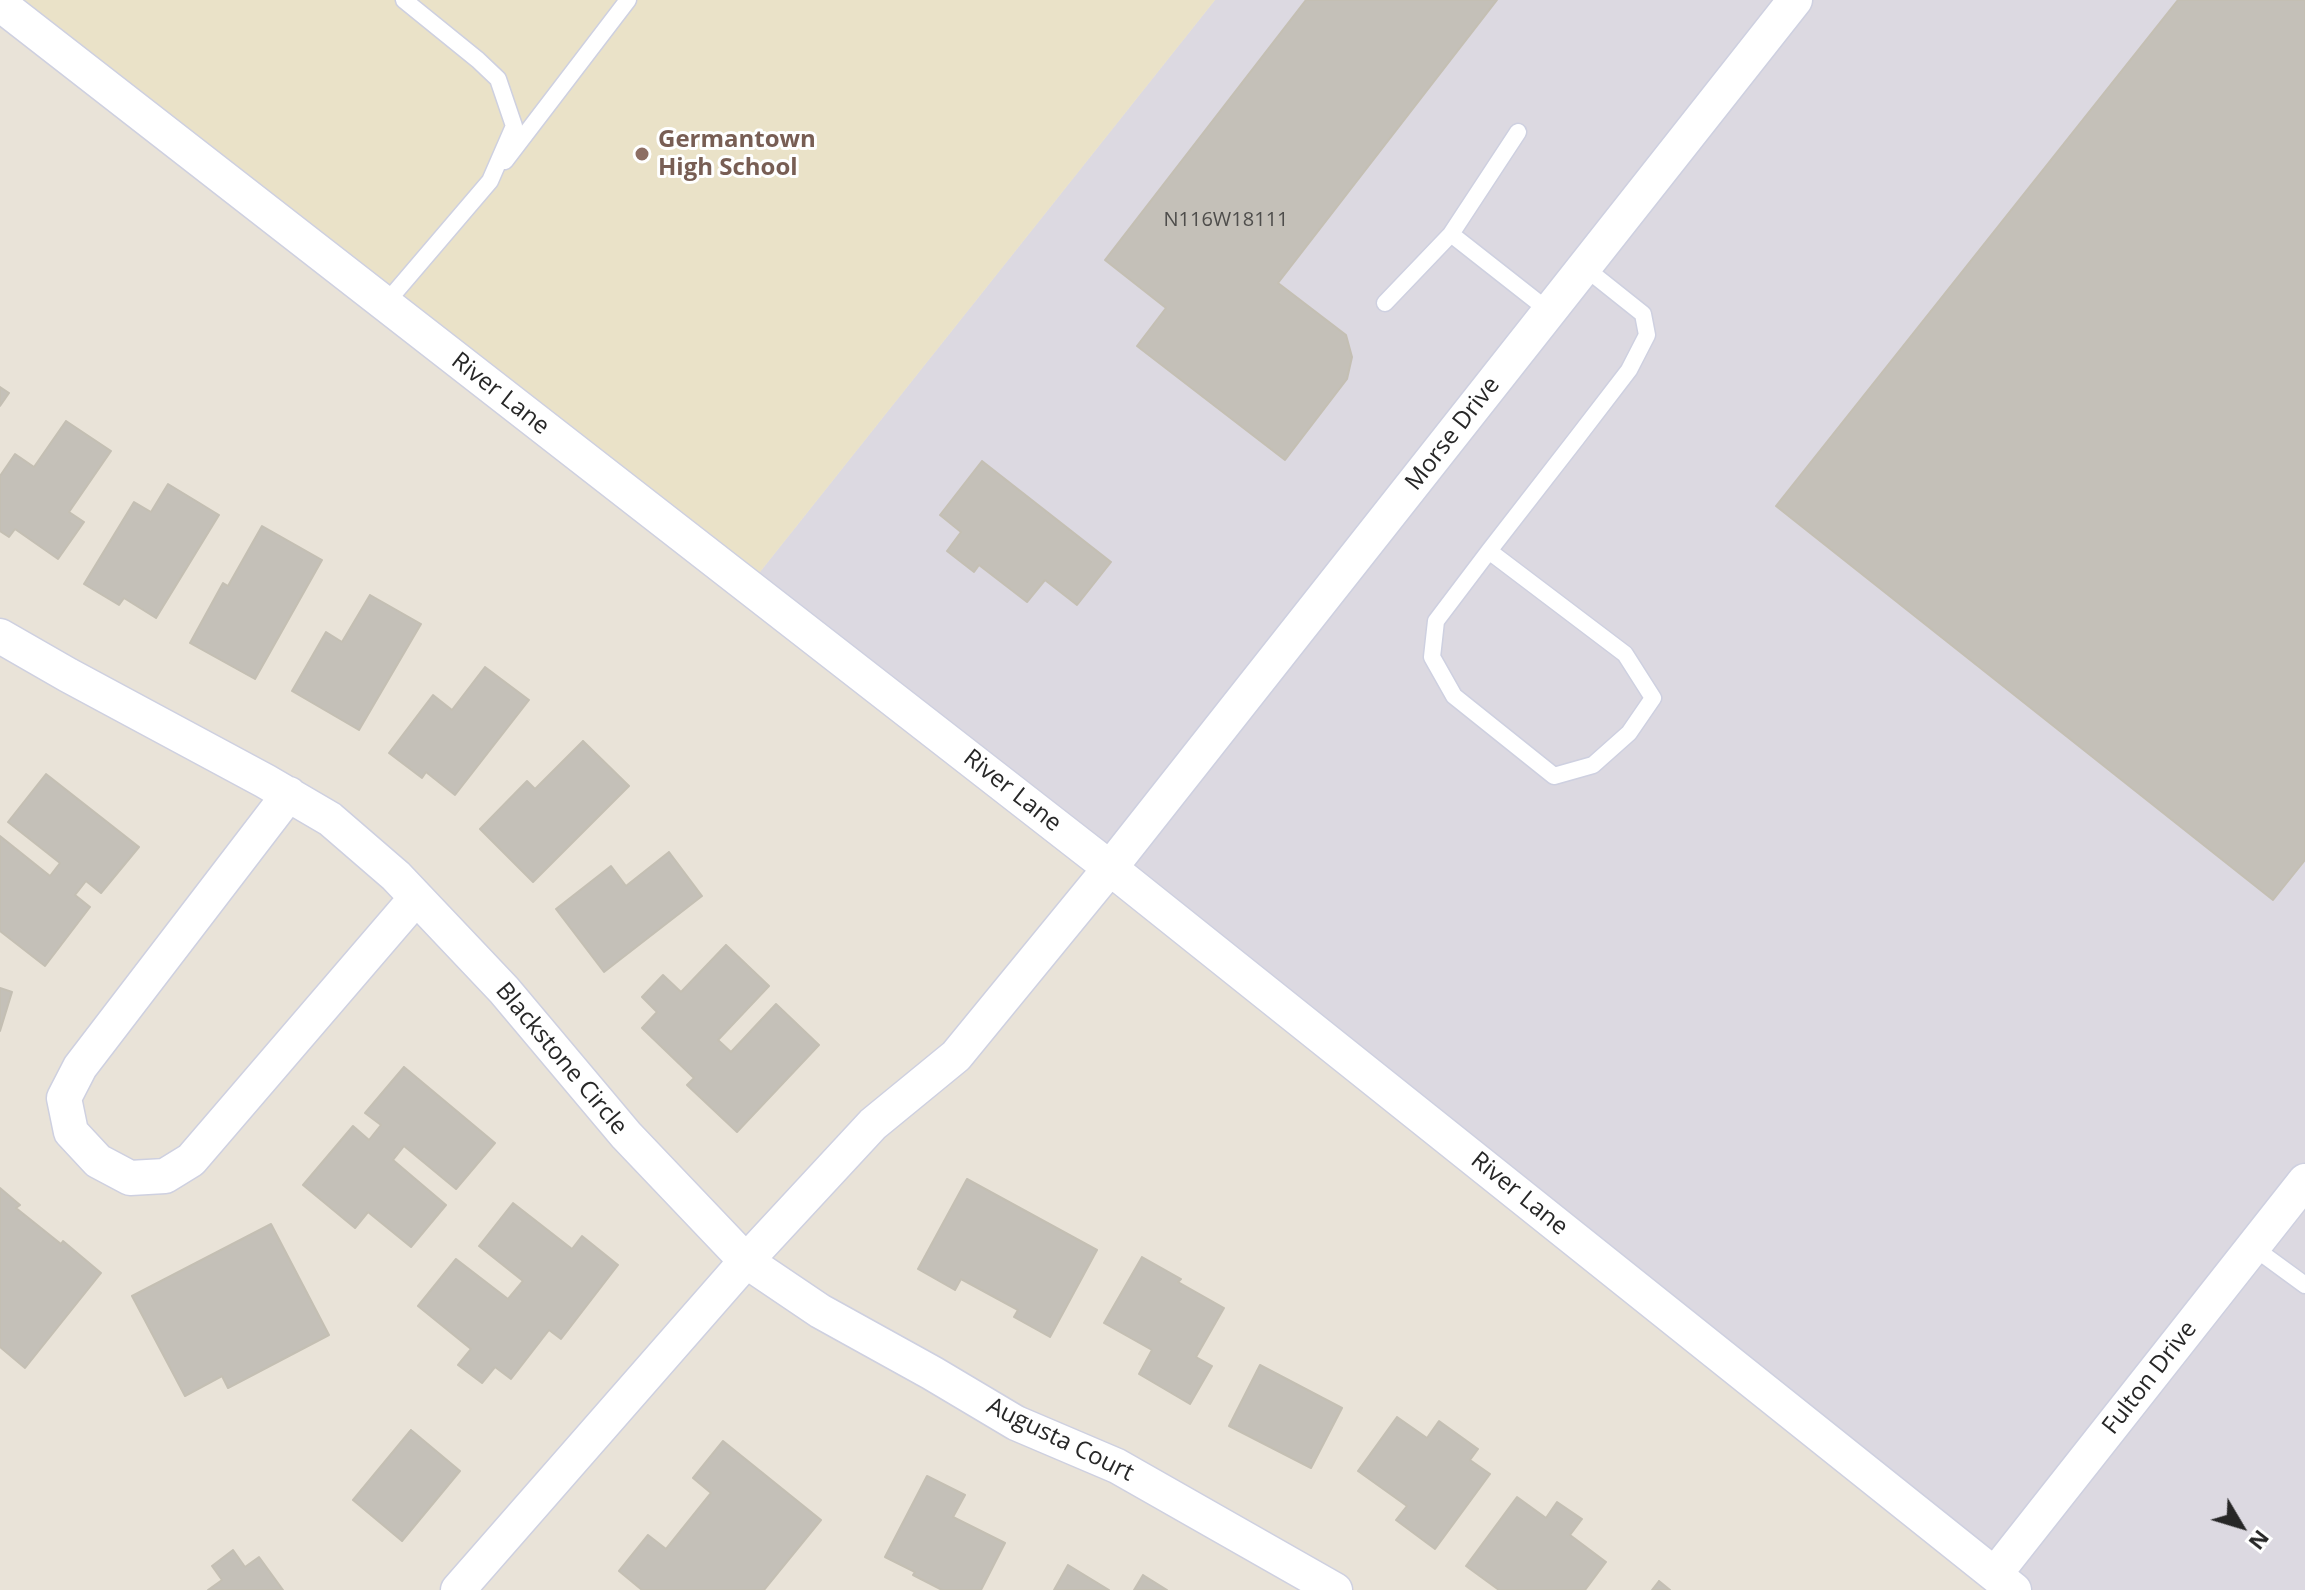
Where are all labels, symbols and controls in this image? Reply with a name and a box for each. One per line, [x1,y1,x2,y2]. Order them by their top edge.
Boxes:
place label: Germantown High School [658,126,816,182]
marker: Germantown High School [633,145,651,163]
house number: N116W18111 [1163,208,1289,232]
street label: River Lane [445,347,555,441]
street label: Morse Drive [1400,372,1506,496]
street label: River Lane [957,744,1067,838]
street label: Blackstone Circle [489,977,633,1141]
street label: River Lane [1465,1146,1573,1242]
street label: Fulton Drive [2097,1316,2203,1440]
street label: Augusta Court [982,1392,1138,1488]
north arrow [2201,1486,2281,1566]
text: N [2243,1524,2277,1557]

